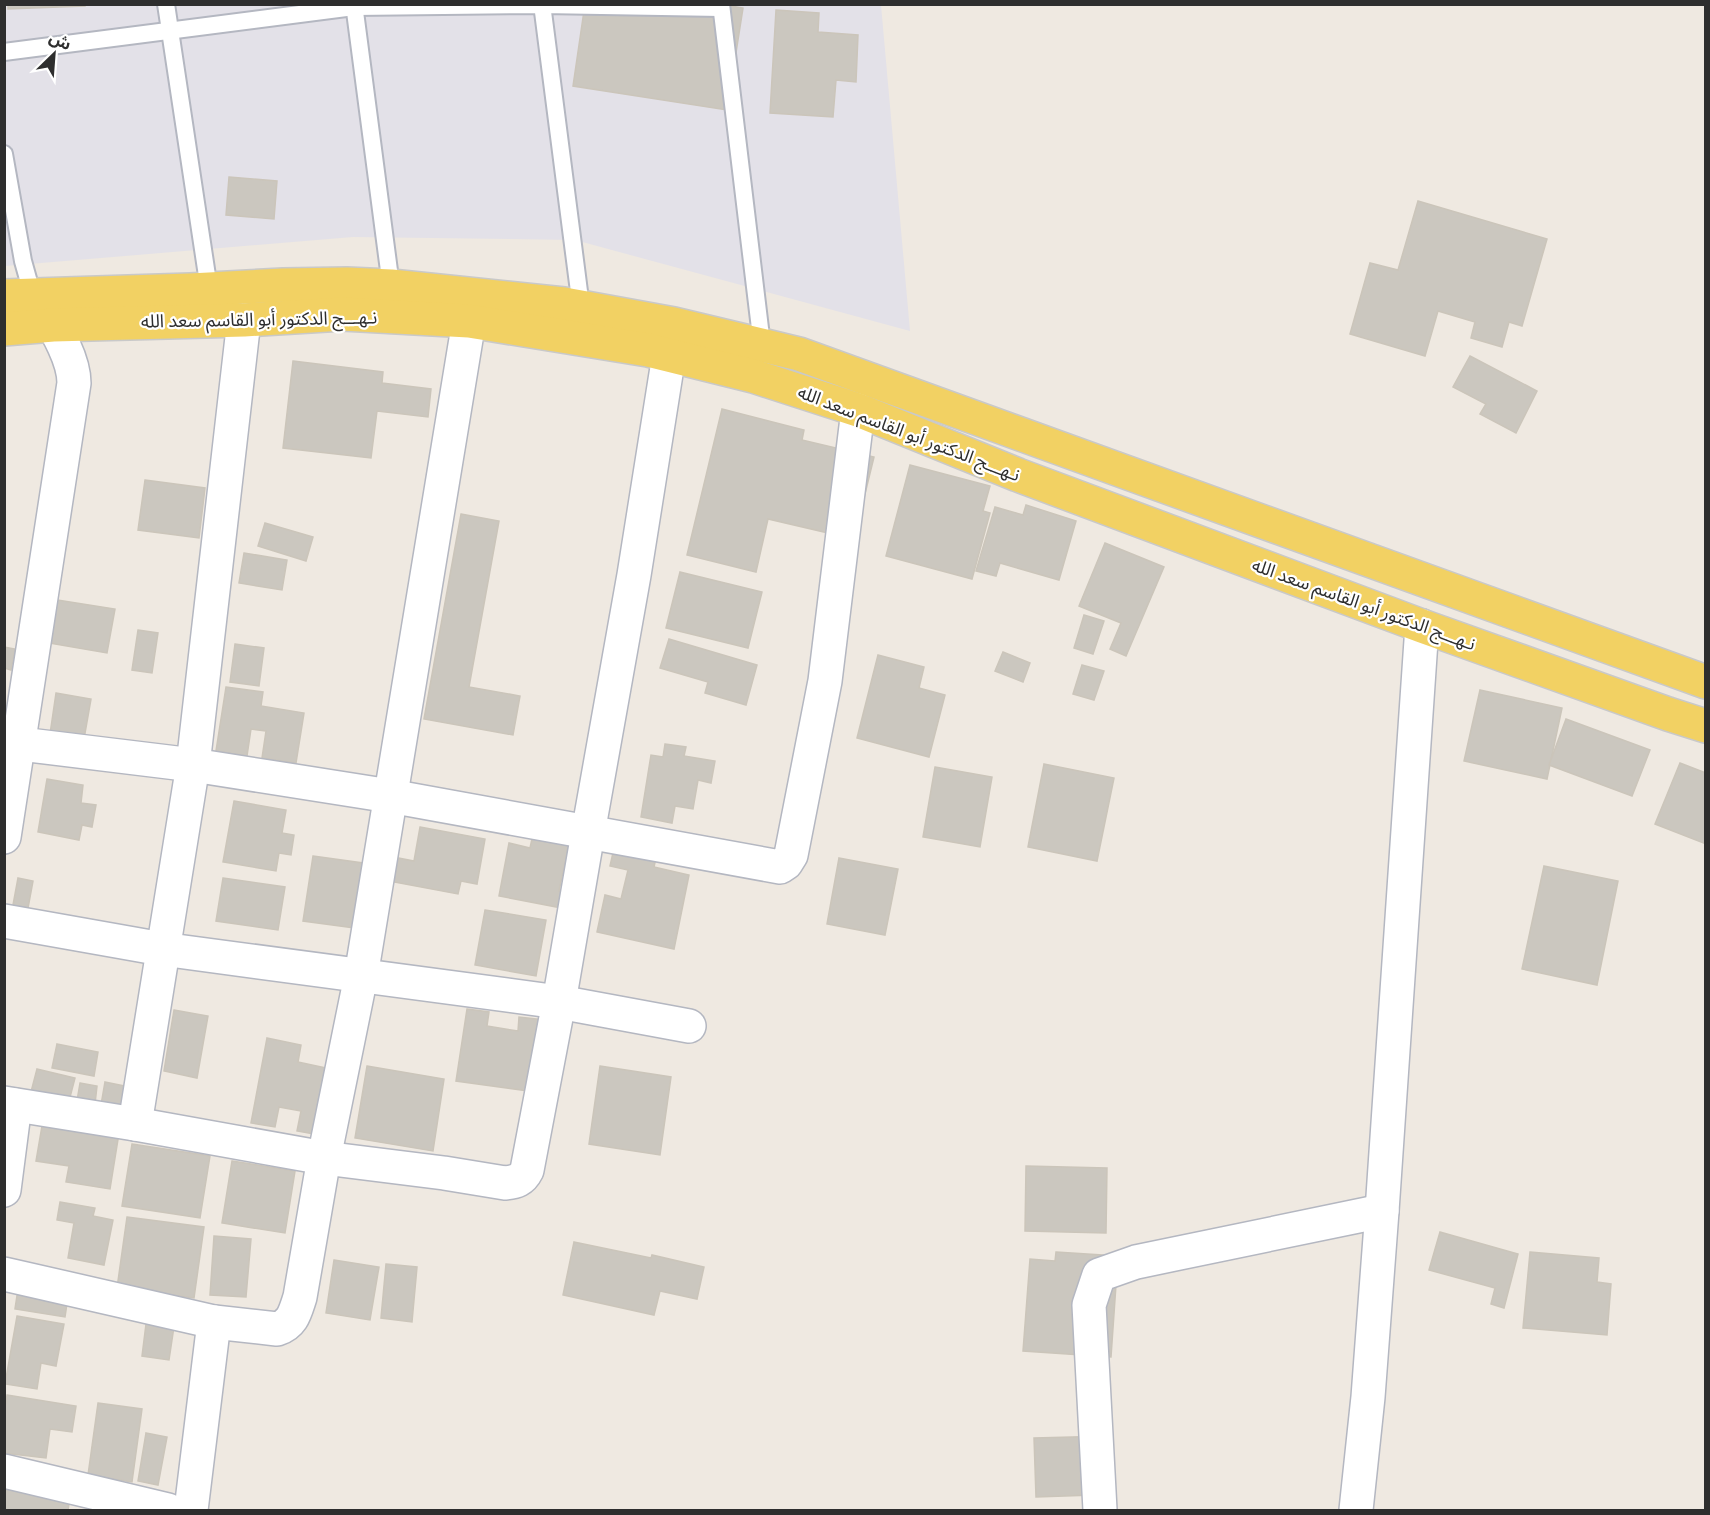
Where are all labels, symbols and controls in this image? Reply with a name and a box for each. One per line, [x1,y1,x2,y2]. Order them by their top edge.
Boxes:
north arrow [24,24,84,84]
text: ش [46,28,74,54]
street label: نـهـــج الدكتور أبو القاسم سعد الله [141,306,377,335]
street label: نـهـــج الدكتور أبو القاسم سعد الله [794,381,1023,488]
street label: نـهـــج الدكتور أبو القاسم سعد الله [1248,553,1479,657]

